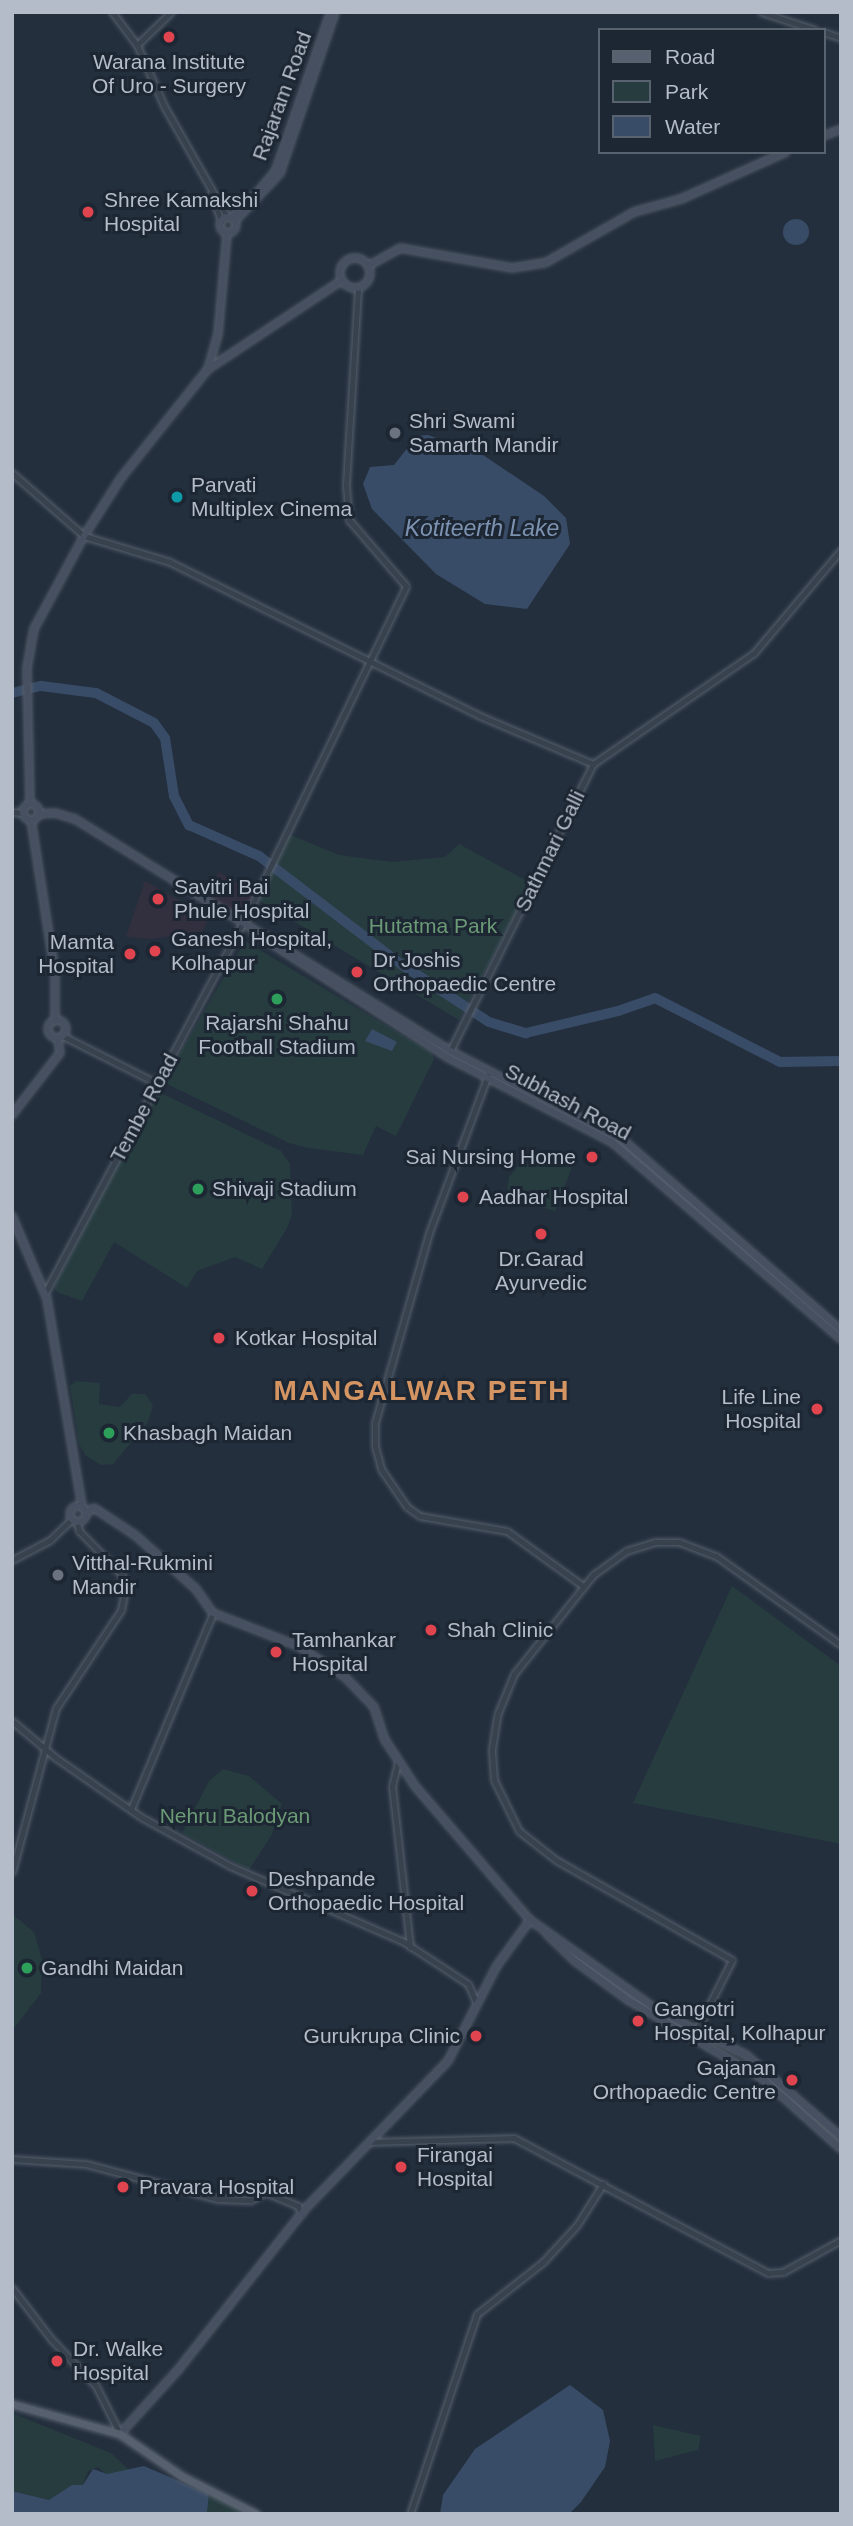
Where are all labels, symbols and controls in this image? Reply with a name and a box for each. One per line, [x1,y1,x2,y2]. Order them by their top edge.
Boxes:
marker: Warana Institute Of Uro - Surgery [159,27,179,47]
street label: Rajaram Road [247,28,317,164]
legend [598,28,825,154]
text: Road [665,45,715,68]
place label: Warana Institute Of Uro - Surgery [92,49,246,99]
text: Park [665,80,708,103]
text: Water [665,115,720,138]
place label: Shree Kamakshi Hospital [104,187,258,237]
marker: Shree Kamakshi Hospital [78,202,98,222]
place label: Shri Swami Samarth Mandir [409,408,558,458]
marker: Shri Swami Samarth Mandir [387,425,403,441]
place label: Parvati Multiplex Cinema [191,472,352,522]
marker: Parvati Multiplex Cinema [169,489,185,505]
water label: Kotiteerth Lake [405,514,559,542]
street label: Sathmari Galli [510,786,590,916]
place label: Savitri Bai Phule Hospital [174,874,309,924]
marker: Savitri Bai Phule Hospital [148,889,168,909]
park label: Hutatma Park [369,913,497,939]
place label: Ganesh Hospital, Kolhapur [171,926,332,976]
place label: Mamta Hospital [38,929,114,979]
marker: Ganesh Hospital, Kolhapur [145,941,165,961]
marker: Mamta Hospital [120,944,140,964]
place label: Dr Joshis Orthopaedic Centre [373,947,556,997]
marker: Dr Joshis Orthopaedic Centre [347,962,367,982]
marker: Rajarshi Shahu Football Stadium [269,991,285,1007]
place label: Rajarshi Shahu Football Stadium [198,1010,356,1060]
street label: Tembe Road [105,1050,183,1166]
street label: Subhash Road [501,1058,635,1146]
place label: Sai Nursing Home [406,1144,576,1170]
marker: Sai Nursing Home [582,1147,602,1167]
place label: Shivaji Stadium [212,1176,357,1202]
marker: Shivaji Stadium [190,1181,206,1197]
place label: Aadhar Hospital [479,1184,628,1210]
marker: Aadhar Hospital [453,1187,473,1207]
marker: Dr.Garad Ayurvedic [531,1224,551,1244]
place label: Dr.Garad Ayurvedic [495,1246,587,1296]
place label: Kotkar Hospital [235,1325,377,1351]
marker: Kotkar Hospital [209,1328,229,1348]
district label: MANGALWAR PETH [275,1374,569,1408]
place label: Life Line Hospital [722,1384,801,1434]
marker: Life Line Hospital [807,1399,827,1419]
place label: Khasbagh Maidan [123,1420,292,1446]
marker: Khasbagh Maidan [101,1425,117,1441]
place label: Vitthal-Rukmini Mandir [72,1550,213,1600]
marker: Vitthal-Rukmini Mandir [50,1567,66,1583]
place label: Shah Clinic [447,1617,553,1643]
marker: Shah Clinic [421,1620,441,1640]
place label: Tamhankar Hospital [292,1627,396,1677]
marker: Tamhankar Hospital [266,1642,286,1662]
park label: Nehru Balodyan [160,1803,310,1829]
place label: Deshpande Orthopaedic Hospital [268,1866,464,1916]
marker: Deshpande Orthopaedic Hospital [242,1881,262,1901]
place label: Gandhi Maidan [41,1955,183,1981]
marker: Gandhi Maidan [19,1960,35,1976]
place label: Gangotri Hospital, Kolhapur [654,1996,826,2046]
marker: Gangotri Hospital, Kolhapur [628,2011,648,2031]
place label: Gurukrupa Clinic [304,2023,460,2049]
marker: Gurukrupa Clinic [466,2026,486,2046]
place label: Gajanan Orthopaedic Centre [593,2055,776,2105]
marker: Gajanan Orthopaedic Centre [782,2070,802,2090]
place label: Firangai Hospital [417,2142,493,2192]
marker: Firangai Hospital [391,2157,411,2177]
place label: Pravara Hospital [139,2174,294,2200]
marker: Pravara Hospital [113,2177,133,2197]
place label: Dr. Walke Hospital [73,2336,163,2386]
marker: Dr. Walke Hospital [47,2351,67,2371]

